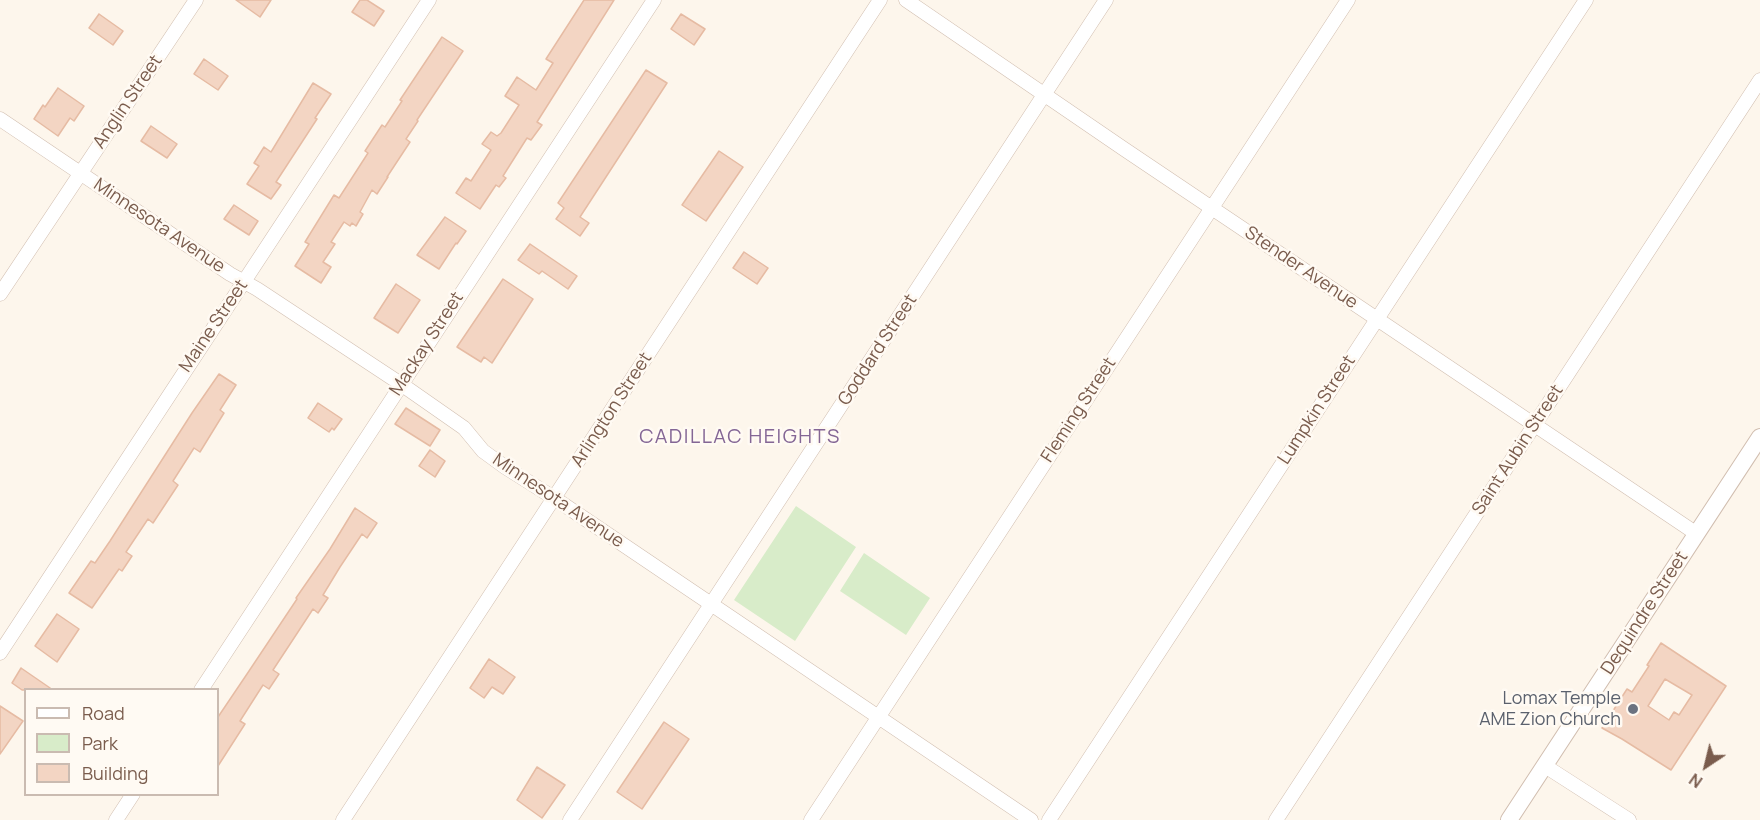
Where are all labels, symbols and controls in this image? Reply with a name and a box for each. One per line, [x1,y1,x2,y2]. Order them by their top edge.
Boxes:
street label: Anglin Street [89,51,167,153]
street label: Minnesota Avenue [89,174,229,278]
street label: Stender Avenue [1240,222,1362,314]
street label: Maine Street [175,276,253,376]
street label: Mackay Street [385,288,469,400]
street label: Goddard Street [834,290,922,410]
street label: Arlington Street [567,349,657,471]
street label: Lumpkin Street [1274,351,1360,469]
street label: Fleming Street [1037,353,1121,467]
street label: Saint Aubin Street [1468,381,1568,519]
district label: CADILLAC HEIGHTS [639,425,841,449]
street label: Minnesota Avenue [488,449,628,553]
street label: Dequindre Street [1597,547,1693,679]
legend [24,688,219,796]
place label: Lomax Temple AME Zion Church [1479,688,1621,730]
text: Road [82,701,125,725]
marker: Lomax Temple AME Zion Church [1626,702,1640,716]
text: Park [82,731,118,755]
north arrow [1676,736,1736,796]
text: Building [82,761,148,785]
text: N [1685,768,1707,793]

